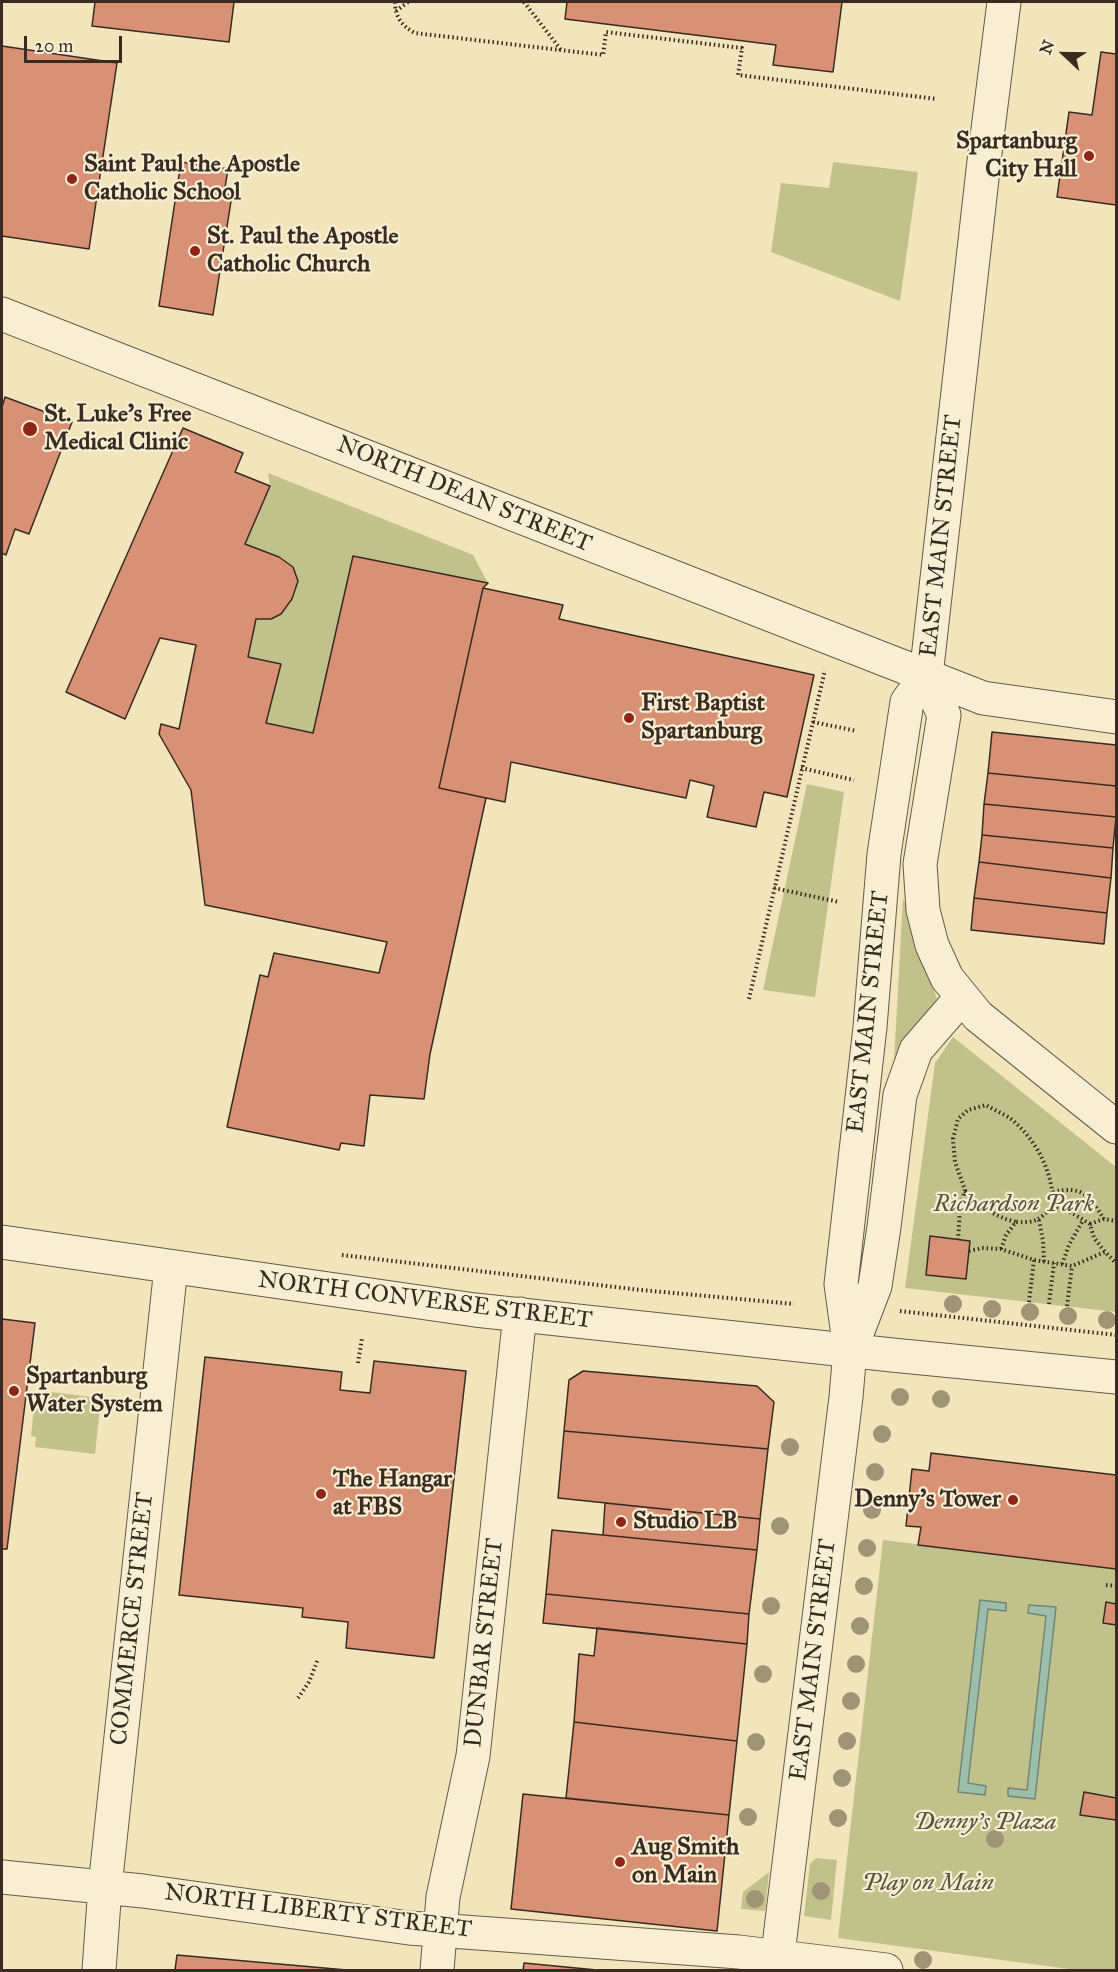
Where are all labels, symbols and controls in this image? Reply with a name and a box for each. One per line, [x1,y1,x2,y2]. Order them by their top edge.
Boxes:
scale bar [27,24,124,62]
north arrow [1034,24,1094,84]
text: 20 m [35,35,73,57]
text: N [1035,37,1058,57]
place label: Spartanburg City Hall [956,128,1077,184]
marker: Spartanburg City Hall [1082,149,1096,163]
place label: Saint Paul the Apostle Catholic School [84,151,300,207]
marker: Saint Paul the Apostle Catholic School [65,172,79,186]
place label: St. Paul the Apostle Catholic Church [207,223,398,279]
marker: St. Paul the Apostle Catholic Church [188,244,202,258]
place label: St. Luke's Free Medical Clinic [44,401,192,457]
street label: EAST MAIN STREET [915,413,969,659]
marker: St. Luke's Free Medical Clinic [21,420,39,438]
street label: NORTH DEAN STREET [332,431,596,559]
place label: First Baptist Spartanburg [641,690,765,746]
marker: First Baptist Spartanburg [622,711,636,725]
street label: EAST MAIN STREET [842,889,896,1135]
park label: Richardson Park [933,1191,1095,1219]
street label: NORTH CONVERSE STREET [256,1266,594,1336]
place label: Spartanburg Water System [26,1363,163,1419]
marker: Spartanburg Water System [7,1384,21,1398]
place label: The Hangar at FBS [333,1466,452,1522]
place label: Denny's Tower [854,1486,1001,1514]
marker: The Hangar at FBS [314,1487,328,1501]
street label: COMMERCE STREET [105,1491,161,1747]
marker: Denny's Tower [1006,1493,1020,1507]
place label: Studio LB [633,1508,738,1536]
marker: Studio LB [614,1515,628,1529]
street label: DUNBAR STREET [460,1537,510,1749]
street label: EAST MAIN STREET [785,1537,843,1783]
park label: Denny's Plaza [914,1809,1056,1837]
place label: Aug Smith on Main [632,1834,739,1890]
marker: Aug Smith on Main [613,1855,627,1869]
park label: Play on Main [862,1870,994,1898]
street label: NORTH LIBERTY STREET [163,1879,473,1945]

